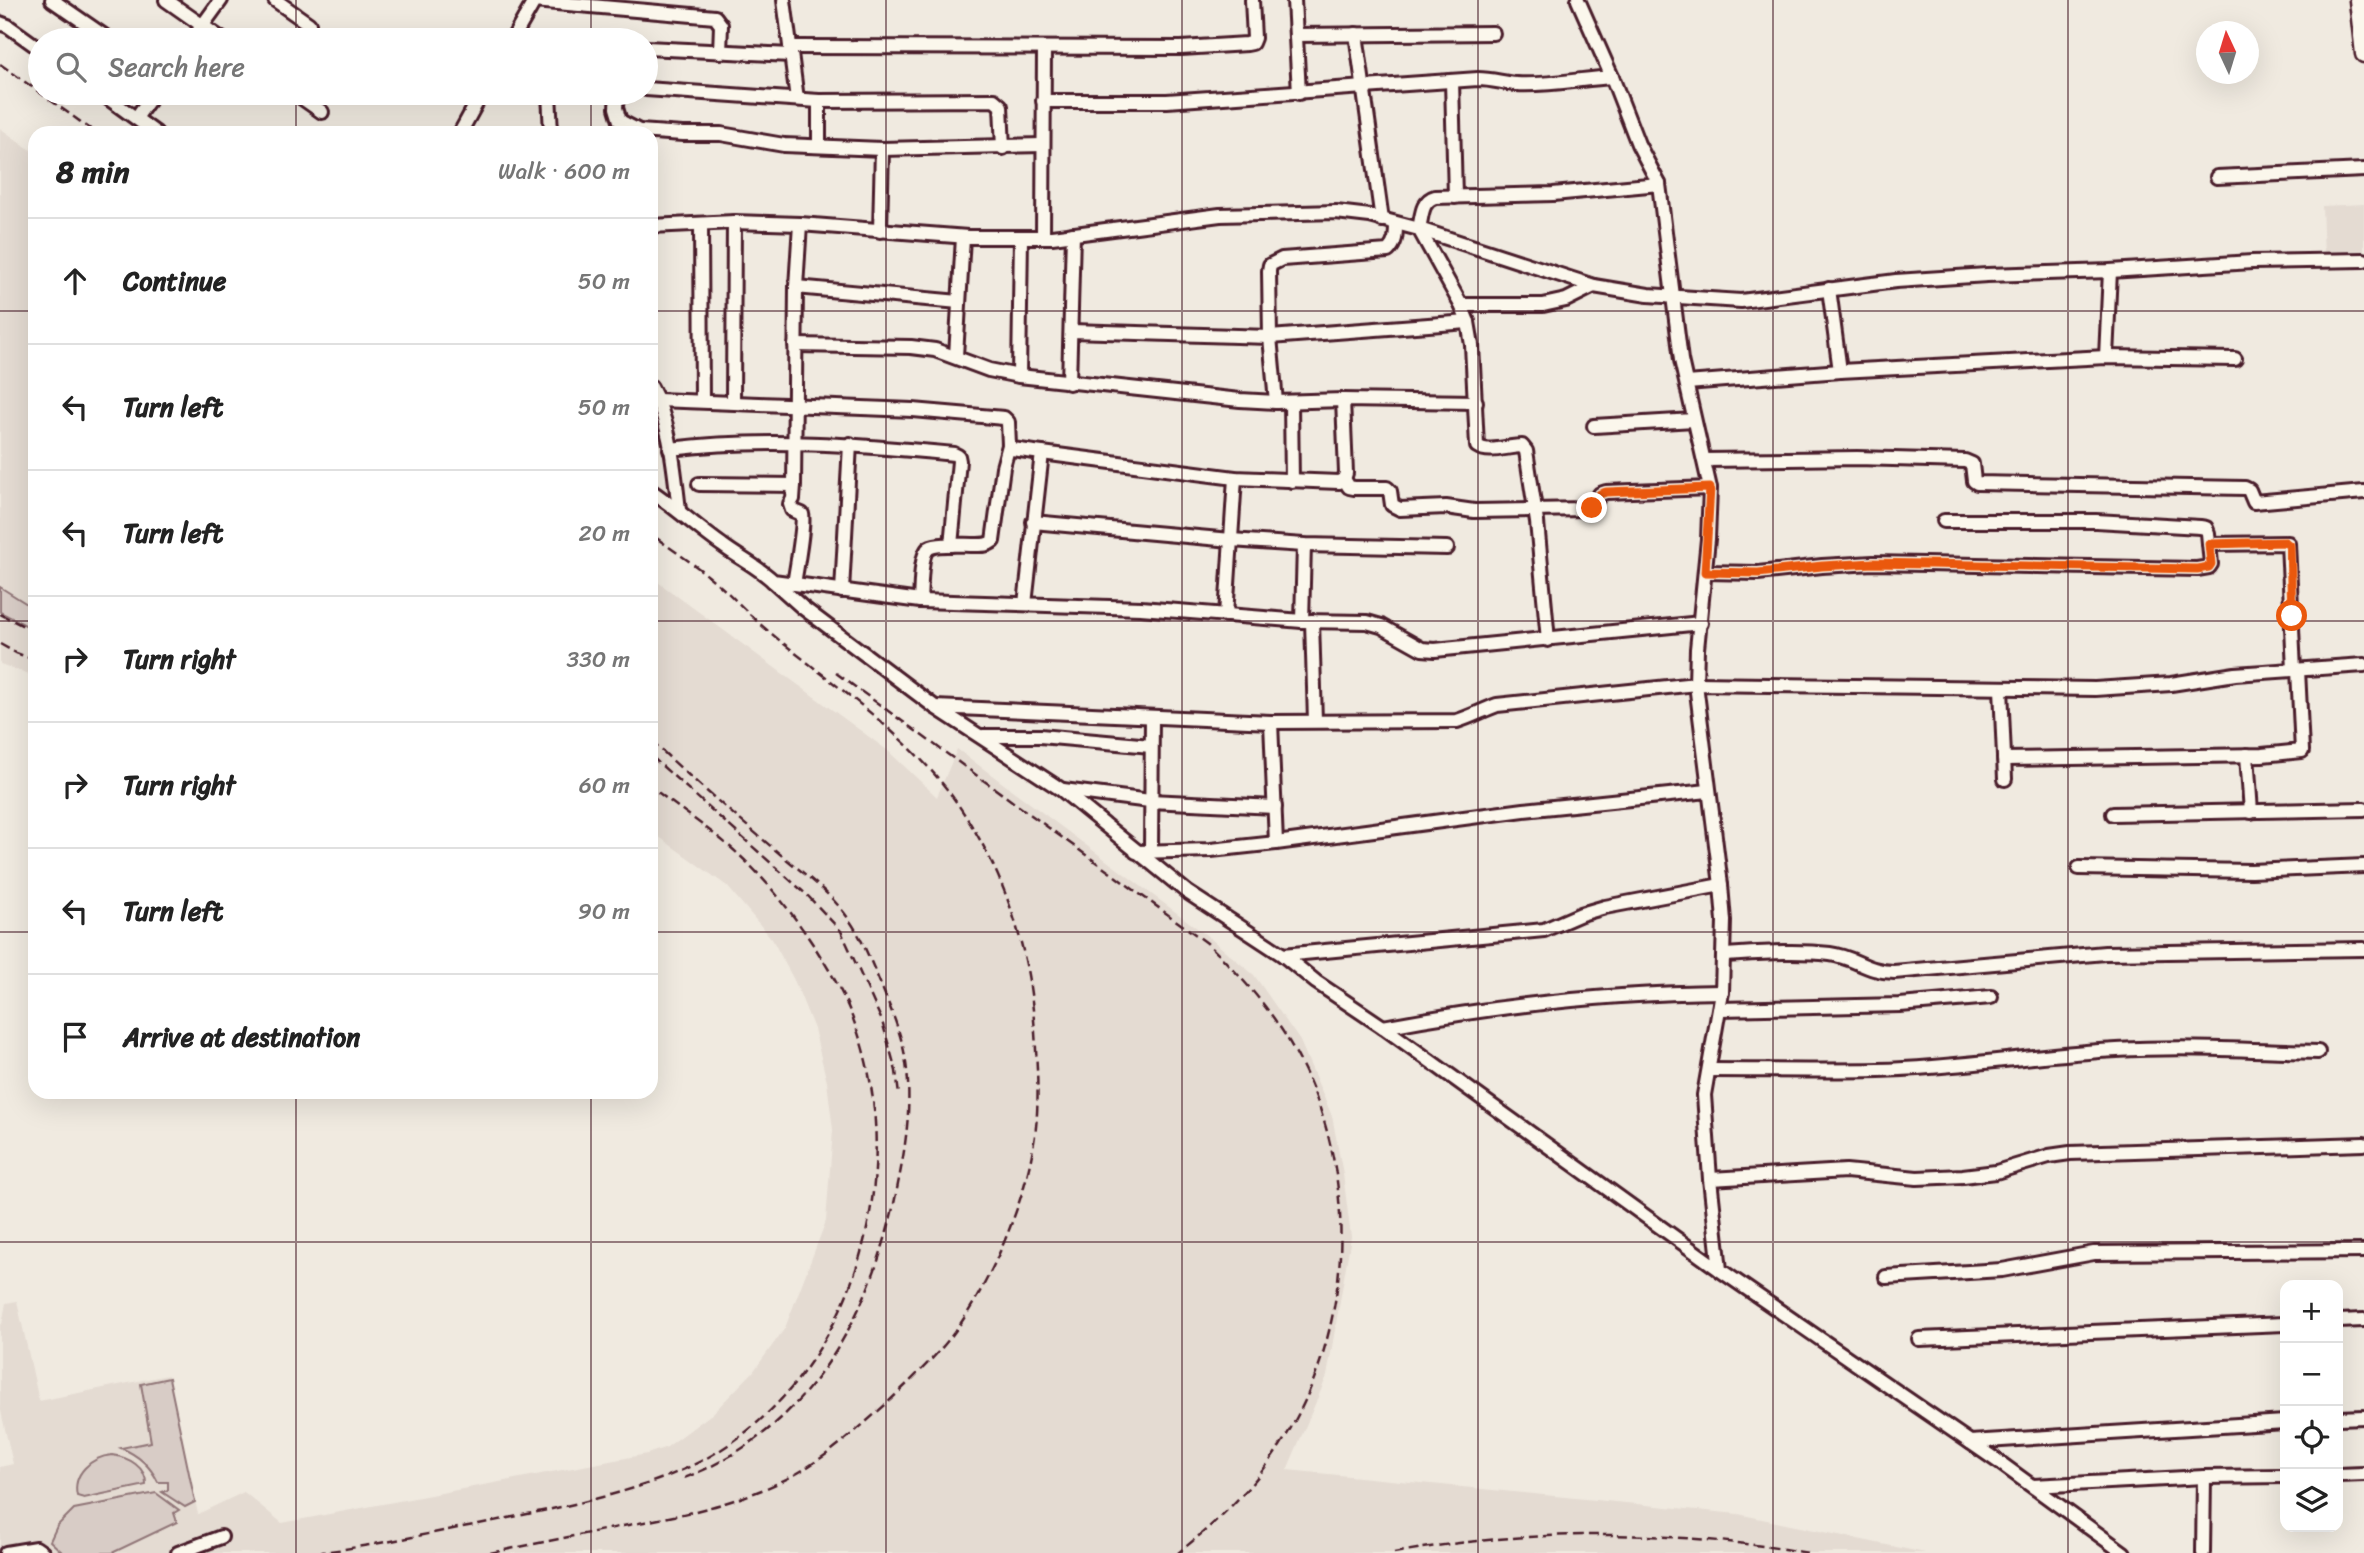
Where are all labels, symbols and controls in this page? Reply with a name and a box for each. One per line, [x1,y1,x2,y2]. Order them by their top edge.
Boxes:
north arrow [2196,21,2259,84]
search box [28,28,658,105]
text: Search here [108,44,245,90]
icon: search [52,48,90,86]
text: 8 min [56,145,129,199]
text: Walk · 600 m [498,151,630,192]
text: Continue [123,258,226,304]
text: 50 m [578,261,630,302]
icon: ahead [56,262,94,300]
text: Turn left [123,384,223,430]
text: 50 m [578,387,630,428]
icon: left [56,388,94,426]
route end [1576,492,1607,523]
text: Turn left [123,510,223,556]
text: 20 m [579,513,630,554]
icon: left [56,514,94,552]
route start [2276,600,2307,631]
text: Turn right [123,636,236,682]
text: 330 m [567,639,630,680]
icon: right [56,640,94,678]
text: Turn right [123,762,236,808]
text: 60 m [579,765,630,806]
icon: right [56,766,94,804]
text: Turn left [123,888,223,934]
text: 90 m [578,891,630,932]
icon: left [56,892,94,930]
text: Arrive at destination [123,1014,360,1060]
icon: arrive [56,1018,94,1056]
map controls [2280,1280,2343,1532]
button: + [2280,1280,2343,1343]
button: − [2280,1343,2343,1406]
button: locate [2280,1406,2343,1469]
button: layers [2280,1469,2343,1532]

